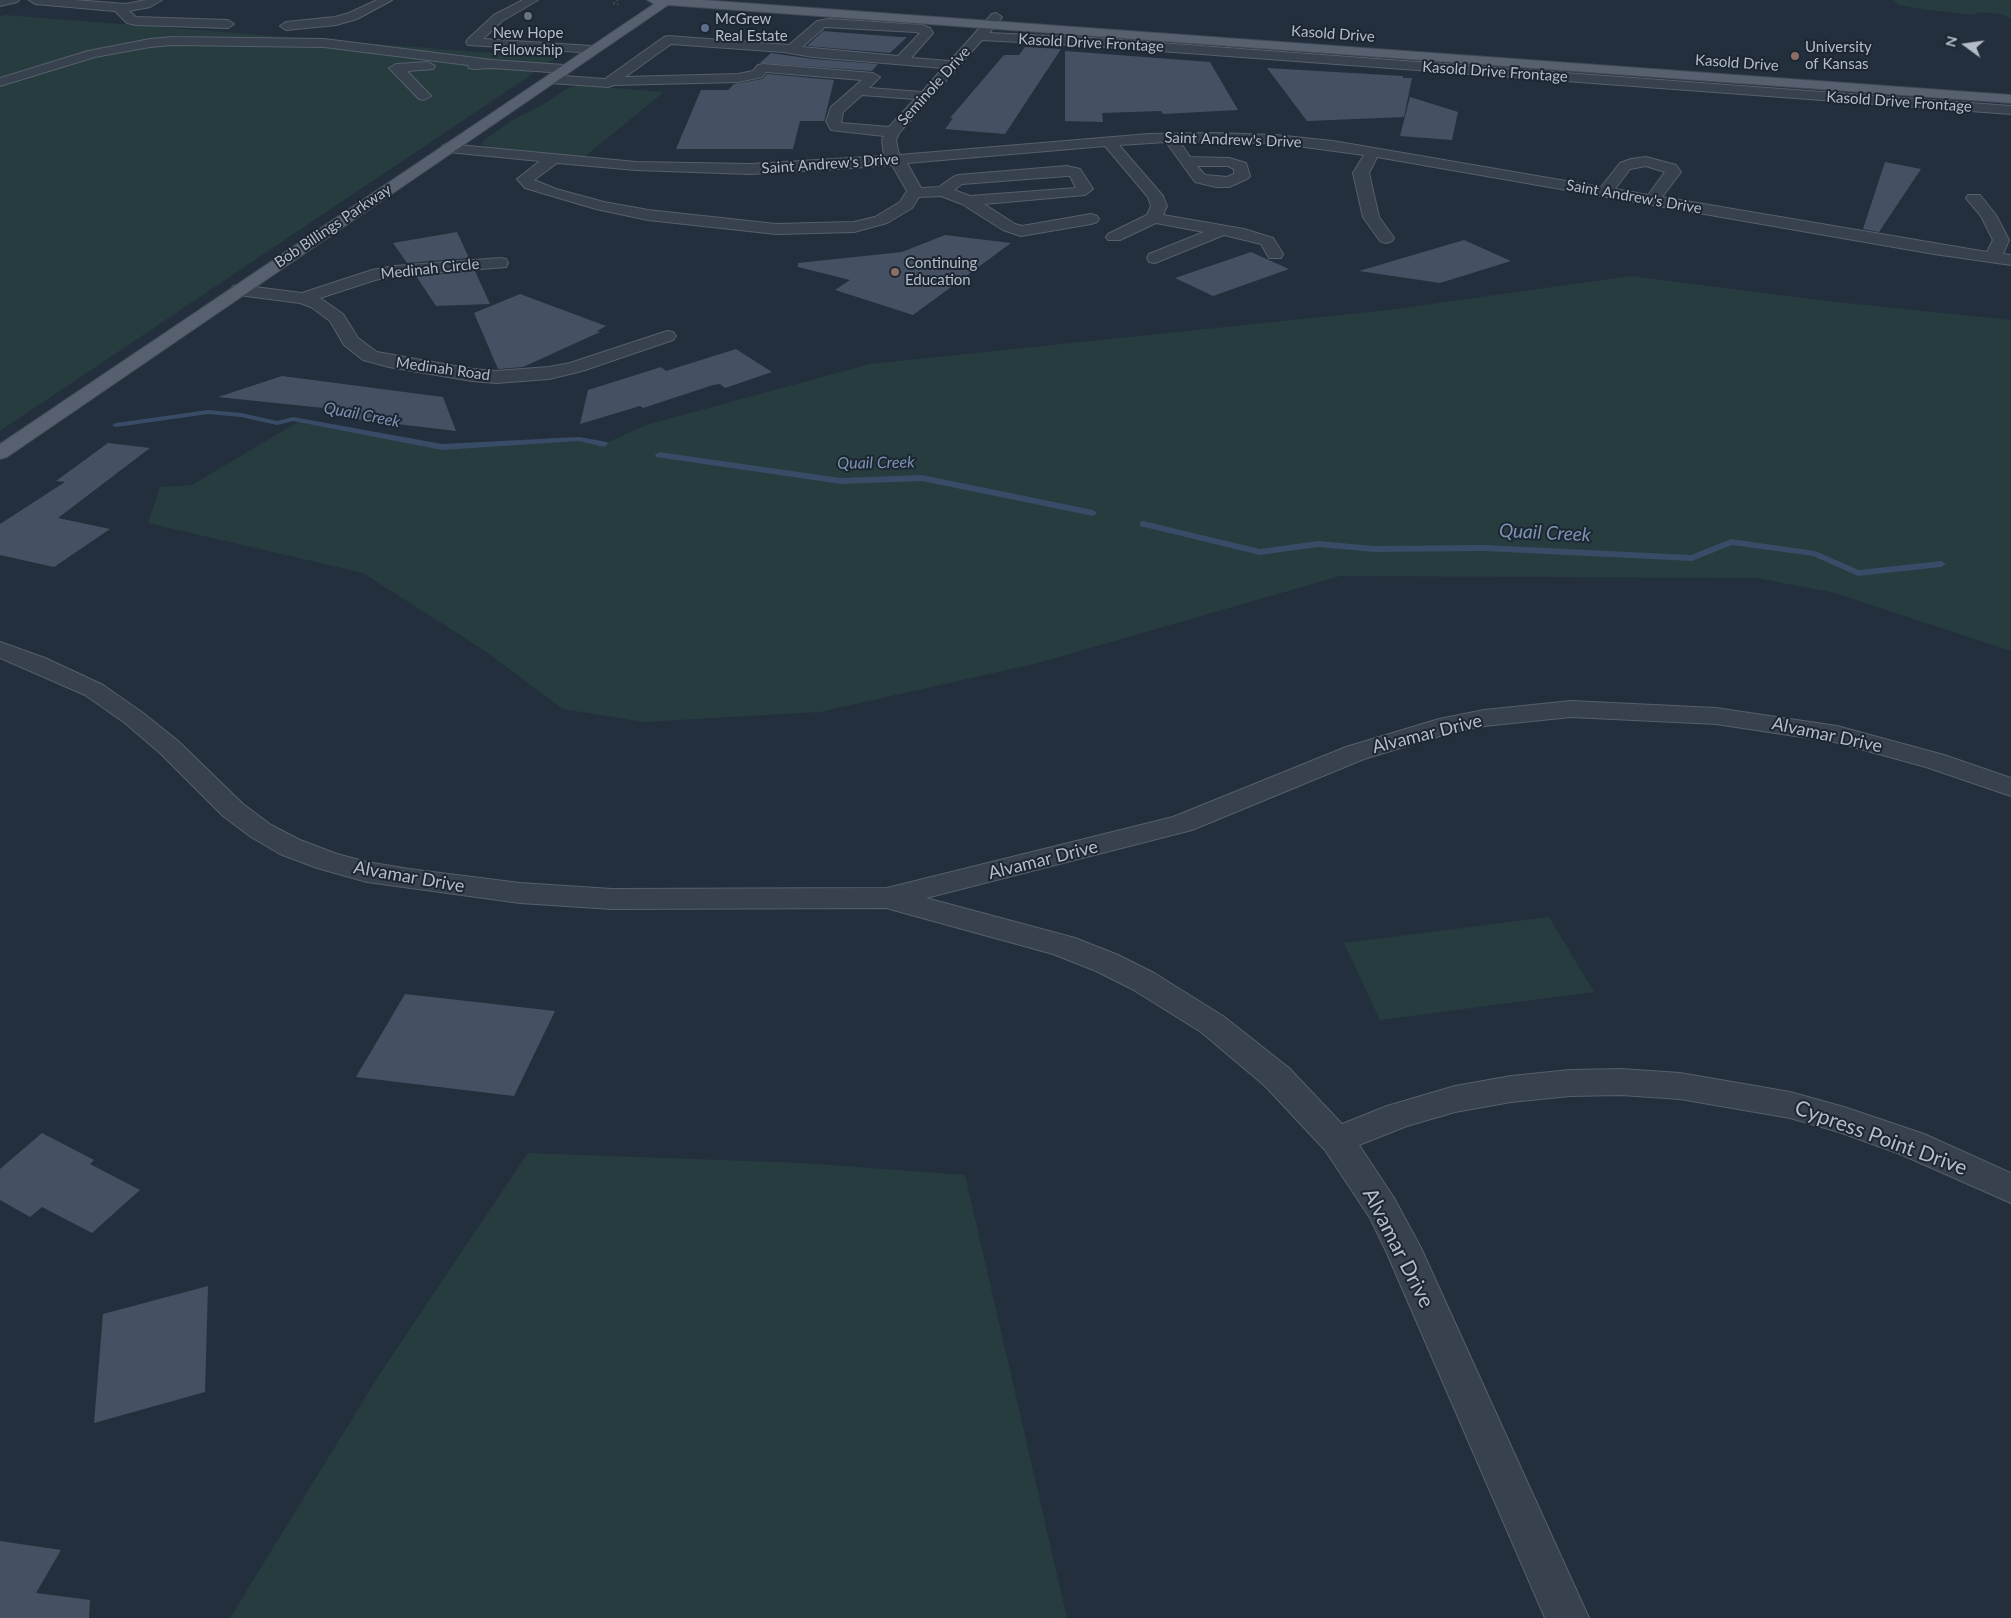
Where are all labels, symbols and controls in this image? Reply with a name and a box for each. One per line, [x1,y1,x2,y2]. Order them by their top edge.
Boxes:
marker: New Hope Fellowship [522,10,534,22]
place label: McGrew Real Estate [715,10,788,45]
north arrow [1941,20,1991,70]
marker: McGrew Real Estate [699,22,711,34]
street label: Kasold Drive [1291,22,1375,46]
place label: New Hope Fellowship [493,24,563,59]
street label: Kasold Drive Frontage [1018,30,1164,56]
text: N [1941,34,1961,49]
place label: University of Kansas [1805,38,1872,73]
street label: Seminole Drive [894,43,974,129]
marker: University of Kansas [1789,50,1801,62]
street label: Kasold Drive [1695,51,1779,75]
street label: Kasold Drive Frontage [1422,58,1568,86]
street label: Kasold Drive Frontage [1826,88,1972,116]
street label: Saint Andrew's Drive [1164,129,1302,151]
street label: Saint Andrew's Drive [761,150,899,178]
street label: Saint Andrew's Drive [1565,176,1703,218]
street label: Bob Billings Parkway [271,180,395,272]
place label: Continuing Education [905,254,977,289]
street label: Medinah Circle [380,255,480,283]
marker: Continuing Education [889,266,901,278]
street label: Medinah Road [395,353,491,385]
water label: Quail Creek [322,398,402,432]
water label: Quail Creek [837,453,915,473]
water label: Quail Creek [1498,519,1592,547]
street label: Alvamar Drive [1370,710,1484,758]
street label: Alvamar Drive [1770,713,1884,757]
street label: Alvamar Drive [986,836,1100,884]
street label: Alvamar Drive [352,857,466,897]
street label: Cypress Point Drive [1791,1095,1971,1181]
street label: Alvamar Drive [1357,1184,1439,1312]

